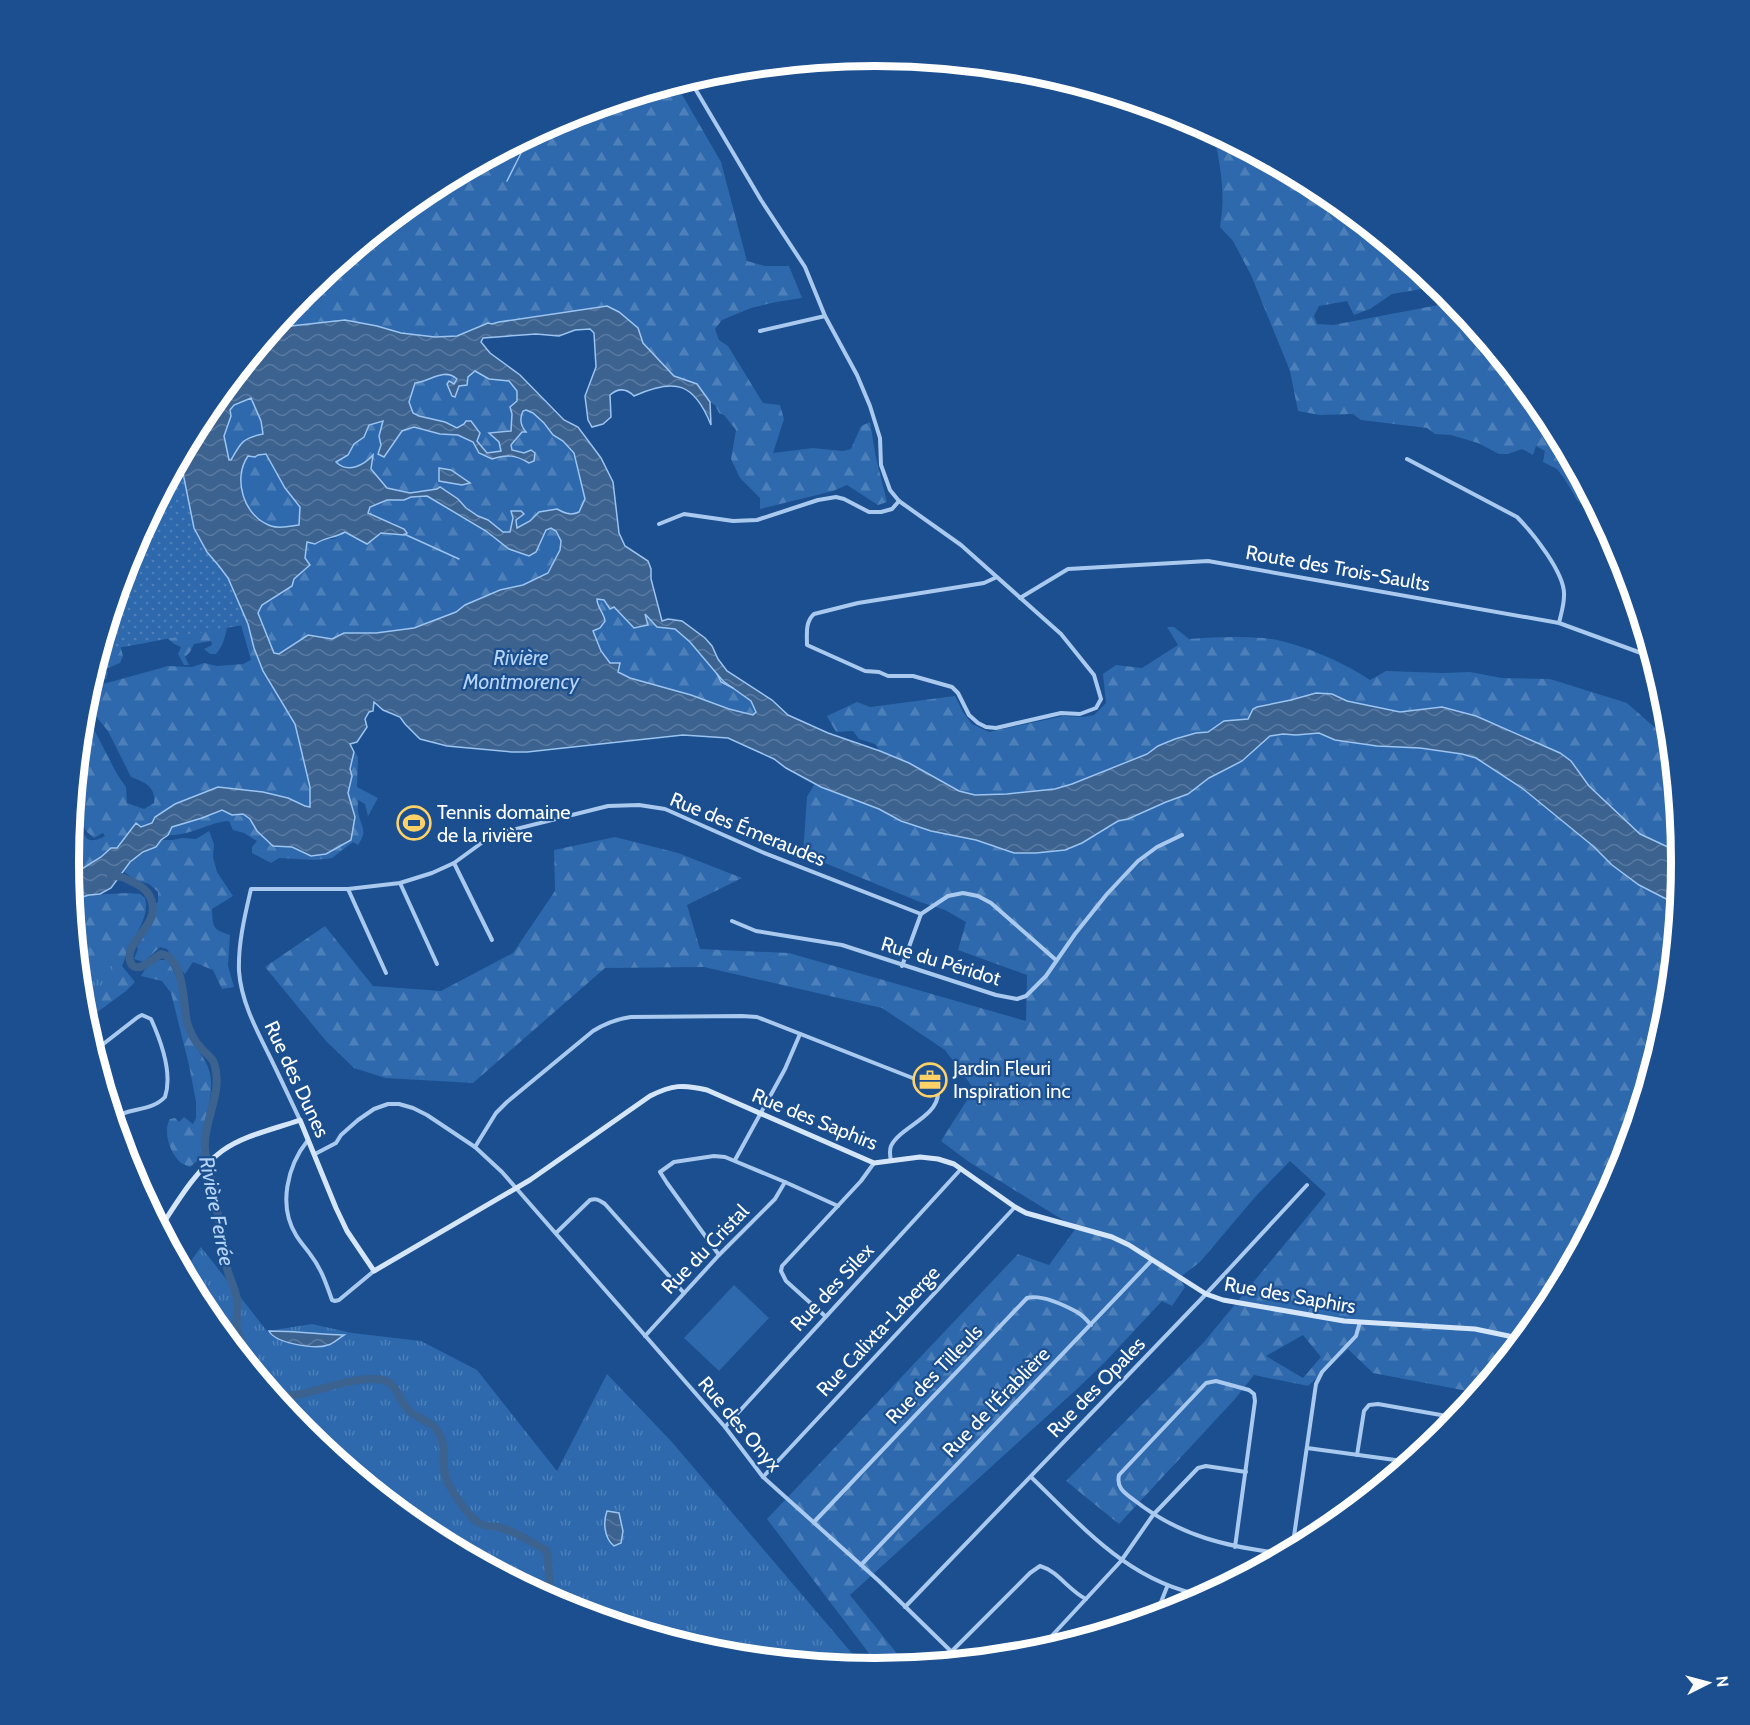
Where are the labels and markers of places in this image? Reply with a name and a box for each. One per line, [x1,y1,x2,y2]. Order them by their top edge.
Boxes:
place label: Tennis domaine de la rivière [437,800,571,847]
sports icon: Tennis domaine de la rivière [396,805,432,841]
place label: Jardin Fleuri Inspiration inc [952,1056,1071,1103]
office icon: Jardin Fleuri Inspiration inc [912,1062,948,1098]

